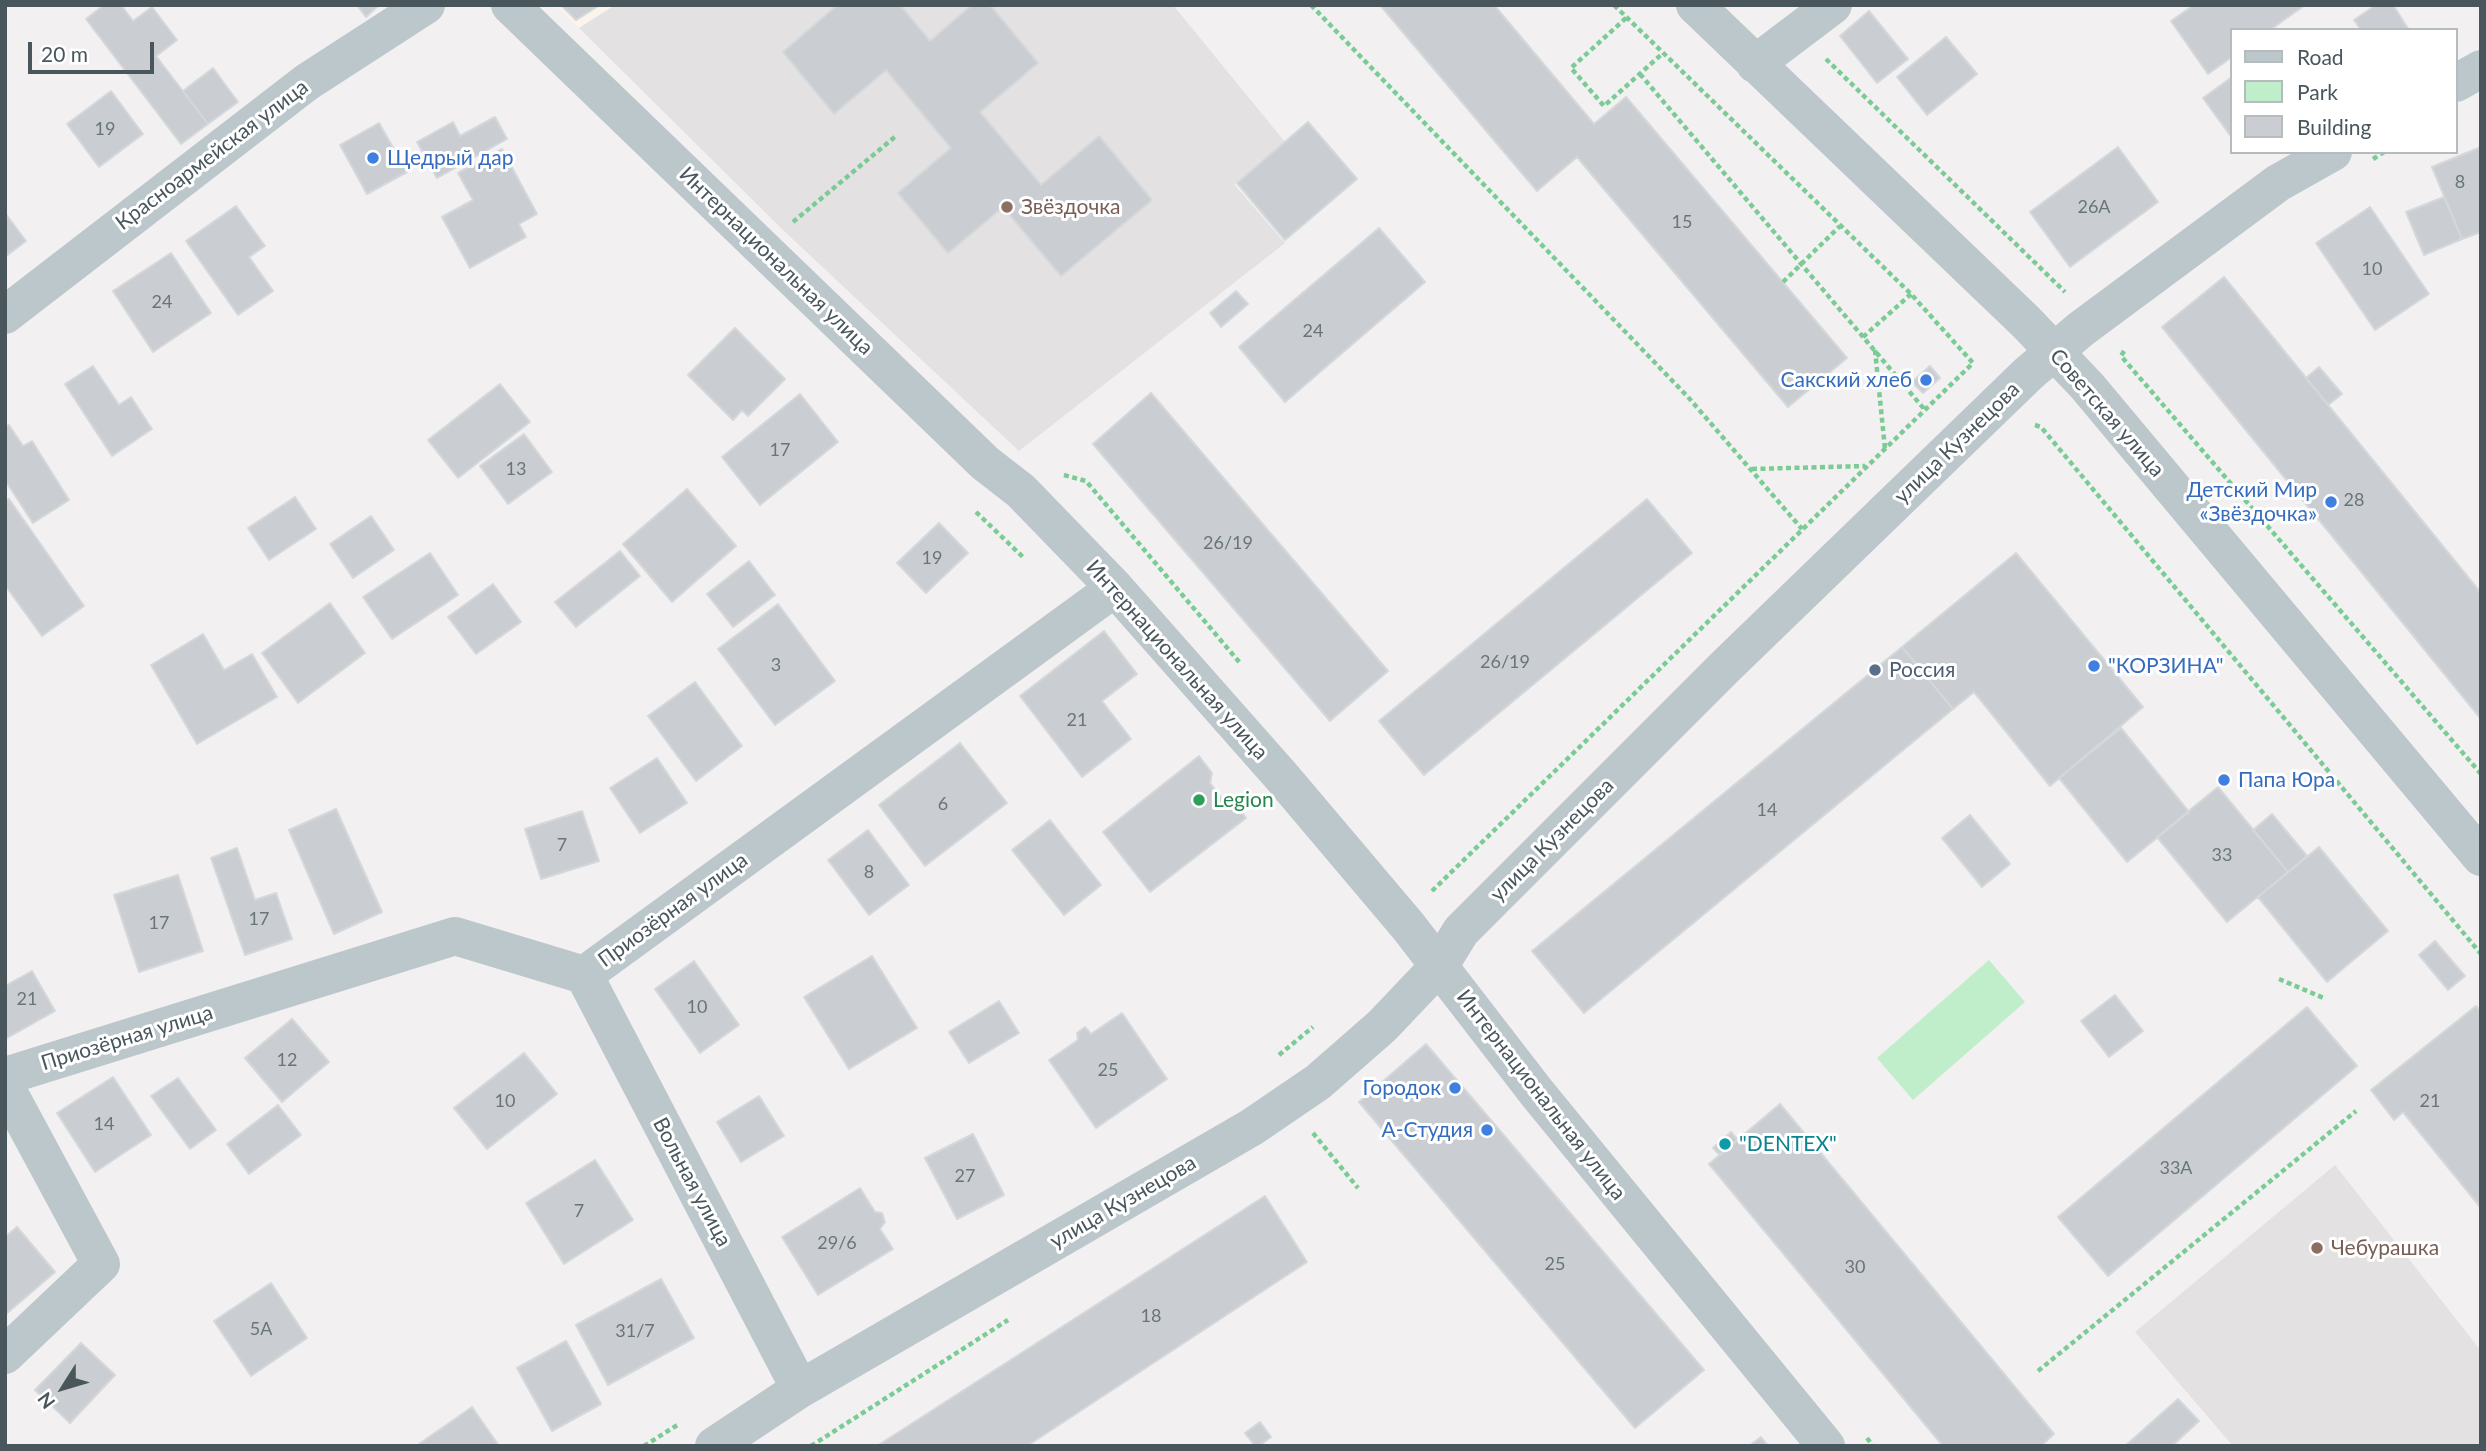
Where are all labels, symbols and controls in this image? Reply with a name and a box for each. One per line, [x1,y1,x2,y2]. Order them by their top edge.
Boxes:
scale bar [32,28,158,72]
legend [2230,28,2458,154]
text: 20 m [41,41,88,66]
text: Road [2297,44,2344,69]
street label: Красноармейская улица [111,74,313,236]
text: Park [2297,79,2338,104]
text: Building [2297,114,2372,139]
house number: 19 [95,118,115,140]
place label: Щедрый дар [387,145,513,171]
marker: Щедрый дар [365,150,381,166]
street label: Интернациональная улица [674,162,878,360]
house number: 8 [2455,171,2465,193]
place label: Звёздочка [1021,194,1121,220]
house number: 26А [2077,196,2111,218]
marker: Звёздочка [999,199,1015,215]
house number: 15 [1672,211,1692,233]
house number: 10 [2362,258,2382,280]
house number: 24 [152,291,172,313]
house number: 24 [1303,320,1323,342]
street label: Советская улица [2044,344,2170,482]
place label: Сакский хлеб [1781,367,1912,393]
marker: Сакский хлеб [1918,372,1934,388]
street label: улица Кузнецова [1889,377,2025,509]
house number: 17 [770,439,790,461]
house number: 13 [506,458,526,480]
place label: Детский Мир «Звёздочка» [2186,477,2317,527]
house number: 28 [2344,489,2364,511]
marker: Детский Мир «Звёздочка» [2323,494,2339,510]
house number: 26/19 [1203,532,1253,554]
house number: 19 [922,547,942,569]
street label: Интернациональная улица [1081,555,1273,765]
house number: 26/19 [1480,651,1530,673]
place label: "КОРЗИНА" [2108,653,2223,679]
house number: 3 [771,654,781,676]
place label: Россия [1889,657,1955,683]
marker: "КОРЗИНА" [2086,658,2102,674]
marker: Россия [1867,662,1883,678]
house number: 21 [1067,709,1087,731]
place label: Папа Юра [2238,767,2335,793]
marker: Папа Юра [2216,772,2232,788]
street label: улица Кузнецова [1485,773,1619,907]
place label: Legion [1213,787,1274,813]
marker: Legion [1191,792,1207,808]
house number: 6 [938,793,948,815]
house number: 14 [1757,799,1777,821]
house number: 7 [557,834,567,856]
house number: 33 [2212,844,2232,866]
street label: Приозёрная улица [593,847,753,973]
house number: 8 [864,861,874,883]
house number: 17 [249,908,269,930]
house number: 17 [149,912,169,934]
street label: Интернациональная улица [1451,985,1631,1205]
house number: 21 [17,988,37,1010]
house number: 10 [687,996,707,1018]
street label: Приозёрная улица [38,1000,216,1076]
house number: 12 [277,1049,297,1071]
house number: 25 [1098,1059,1118,1081]
place label: Городок [1363,1075,1441,1101]
marker: Городок [1447,1080,1463,1096]
house number: 10 [495,1090,515,1112]
house number: 21 [2420,1090,2440,1112]
house number: 14 [94,1113,114,1135]
street label: Вольная улица [647,1113,737,1251]
place label: А-Студия [1382,1117,1473,1143]
marker: А-Студия [1479,1122,1495,1138]
place label: "DENTEX" [1739,1131,1837,1157]
marker: "DENTEX" [1717,1136,1733,1152]
street label: улица Кузнецова [1046,1150,1200,1254]
house number: 33А [2159,1157,2193,1179]
house number: 27 [955,1165,975,1187]
house number: 7 [574,1200,584,1222]
house number: 29/6 [817,1232,857,1254]
place label: Чебурашка [2331,1235,2439,1261]
marker: Чебурашка [2309,1240,2325,1256]
house number: 25 [1545,1253,1565,1275]
house number: 30 [1845,1256,1865,1278]
house number: 18 [1141,1305,1161,1327]
house number: 5А [250,1318,272,1340]
house number: 31/7 [615,1320,655,1342]
north arrow [28,1353,98,1423]
text: N [32,1388,59,1414]

